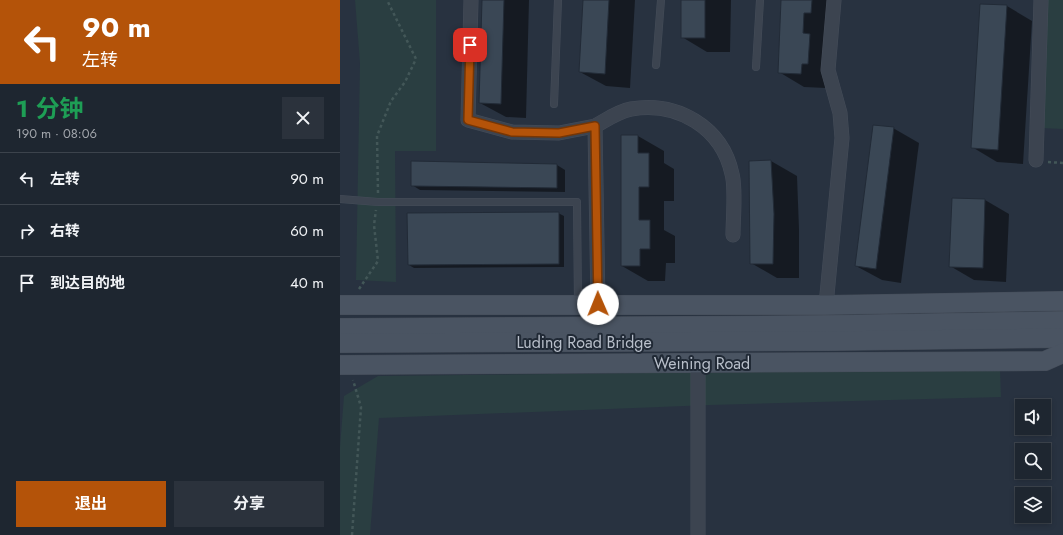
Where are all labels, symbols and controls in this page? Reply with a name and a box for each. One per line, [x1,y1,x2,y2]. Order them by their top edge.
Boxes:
text: 90 m [82,7,151,48]
icon: left [16,16,68,68]
pin [453,28,487,62]
icon: arrive [459,34,481,56]
text: 左转 [82,47,118,73]
text: 1 分钟 [16,91,83,126]
button: close [282,97,324,139]
text: 190 m · 08:06 [16,124,97,143]
icon: left [16,168,38,190]
text: 左转 [50,168,80,190]
text: 90 m [290,168,324,190]
icon: right [16,220,38,242]
text: 右转 [50,220,80,242]
text: 60 m [290,220,324,242]
icon: arrive [16,272,38,294]
text: 到达目的地 [50,272,125,294]
text: 40 m [290,272,324,294]
position arrow [577,283,619,325]
street label: Luding Road Bridge [516,331,652,354]
street label: Weining Road [654,352,750,375]
map controls [1015,399,1051,523]
button: sound [1015,399,1051,435]
button: search [1015,443,1051,479]
button: 退出 [16,481,166,527]
button: 分享 [174,481,324,527]
button: layers [1015,487,1051,523]

